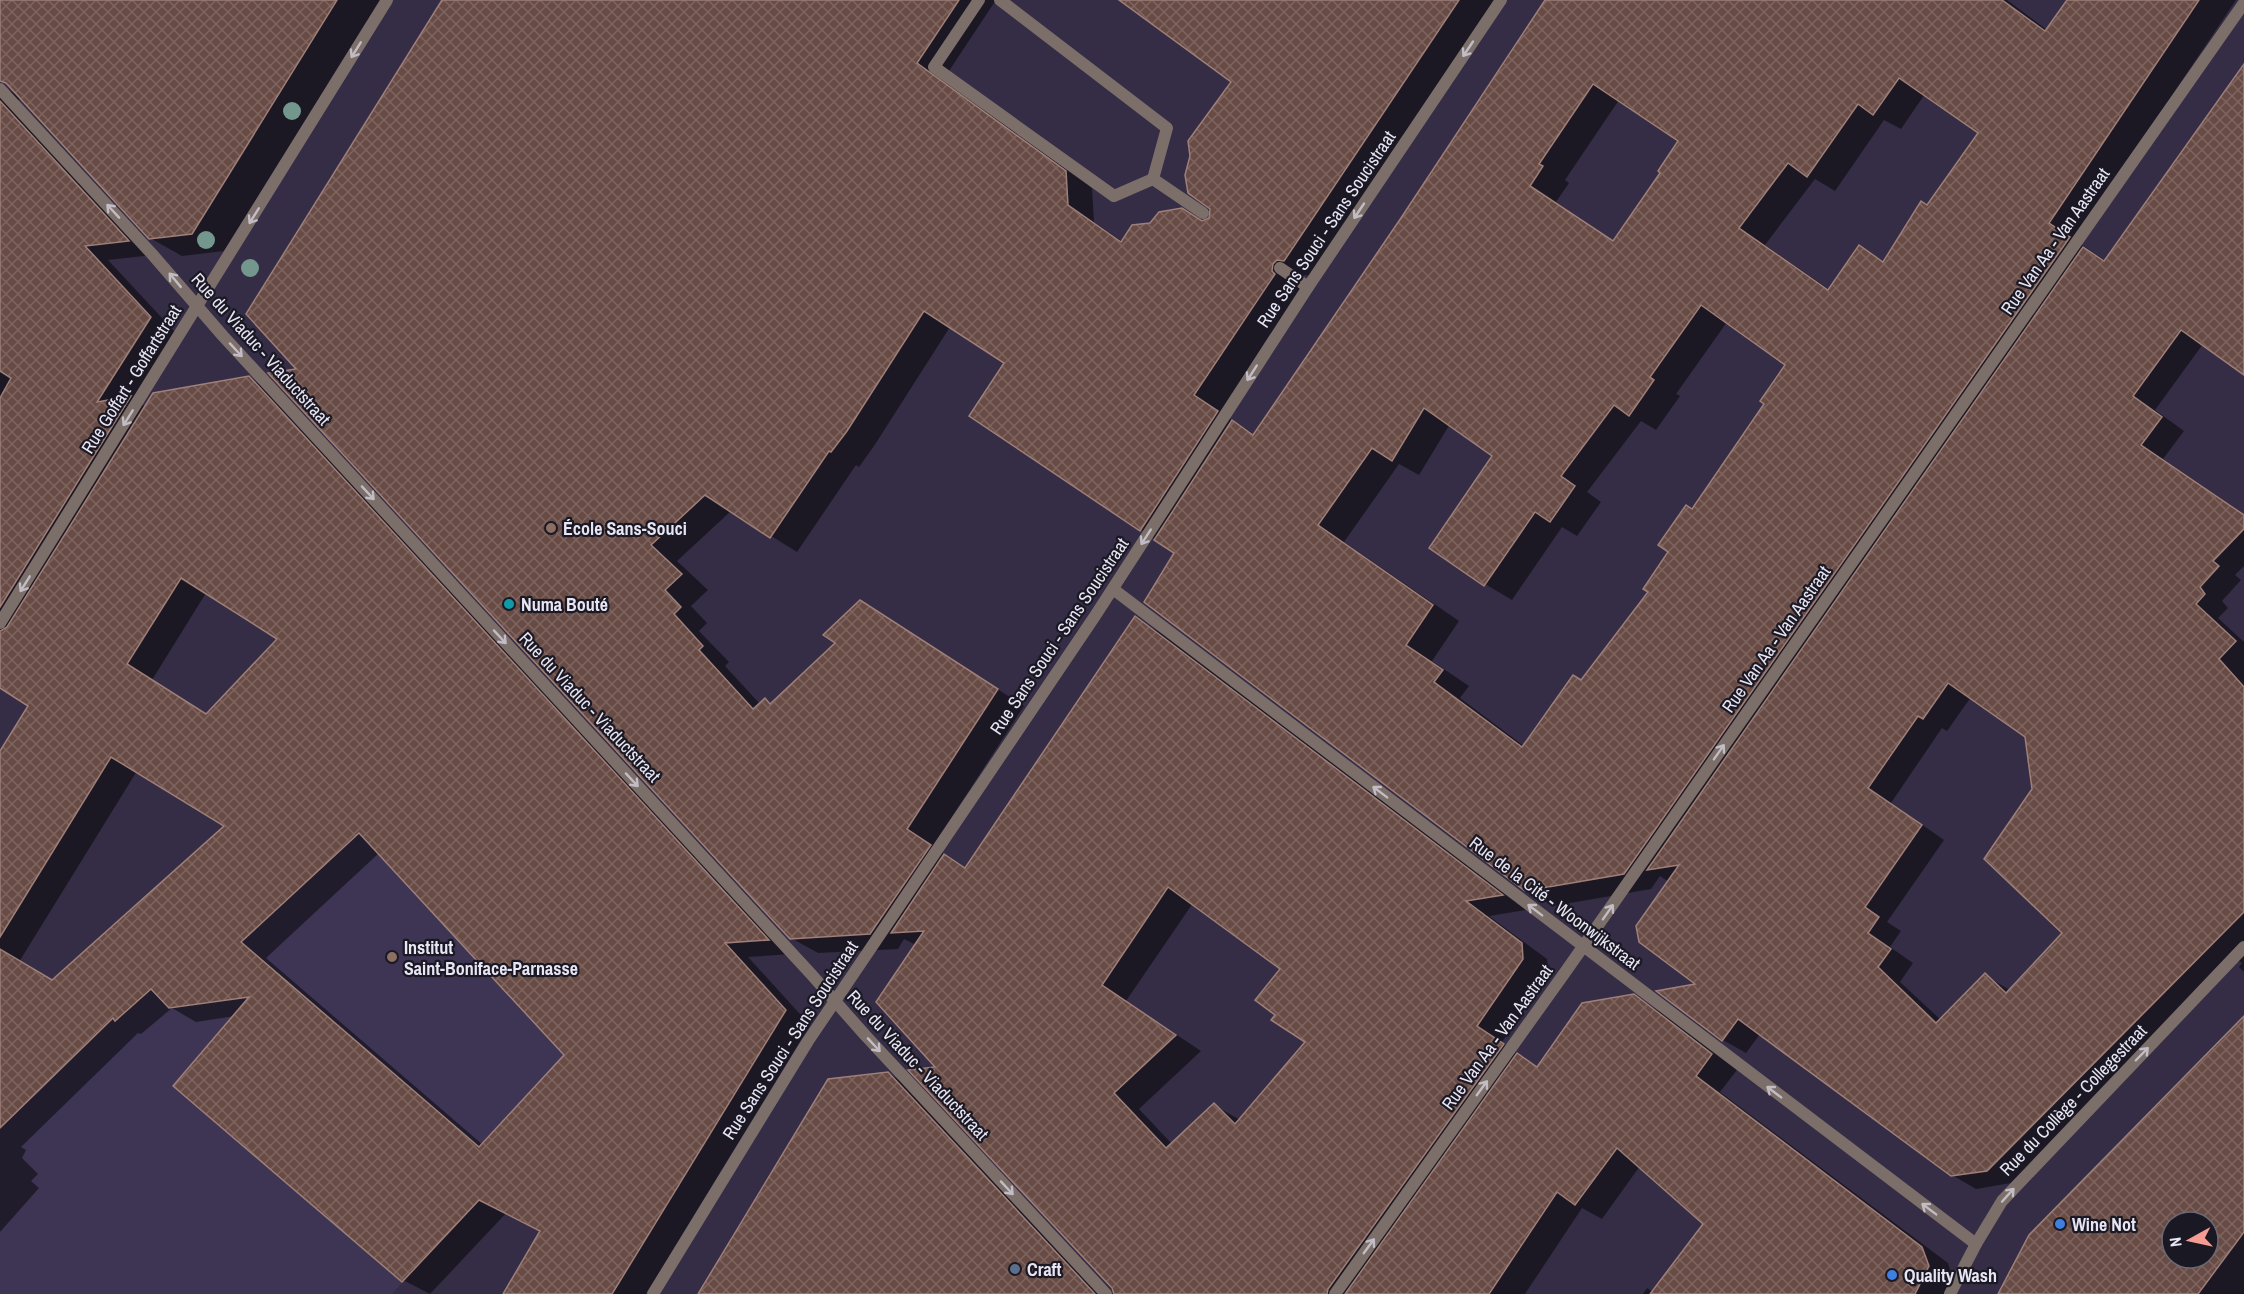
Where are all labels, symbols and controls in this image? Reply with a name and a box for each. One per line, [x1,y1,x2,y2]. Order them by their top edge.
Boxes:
one-way arrow [1462,40,1474,56]
one-way arrow [350,41,362,58]
street label: Rue Sans Souci - Sans Soucistraat [1251,126,1401,332]
street label: Rue Van Aa - Van Aastraat [1995,162,2115,320]
one-way arrow [1353,202,1366,219]
one-way arrow [106,203,120,218]
one-way arrow [247,207,259,224]
street label: Rue du Viaduc - Viaductstraat [186,267,336,431]
one-way arrow [168,272,181,288]
street label: Rue Goffart - Goffartstraat [75,300,187,458]
one-way arrow [229,342,243,357]
one-way arrow [1246,365,1259,382]
one-way arrow [121,410,134,427]
one-way arrow [361,486,375,501]
place label: École Sans-Souci [563,516,687,541]
marker: École Sans-Souci [544,521,558,535]
one-way arrow [1140,528,1152,545]
street label: Rue Sans Souci - Sans Soucistraat [984,533,1134,739]
street label: Rue Van Aa - Van Aastraat [1716,560,1836,718]
one-way arrow [18,575,30,592]
place label: Numa Bouté [521,592,608,617]
marker: Numa Bouté [502,597,516,611]
street label: Rue du Viaduc - Viaductstraat [514,626,666,788]
one-way arrow [493,629,507,644]
one-way arrow [1713,744,1725,761]
one-way arrow [625,772,639,787]
one-way arrow [1372,786,1388,799]
street label: Rue de la Cité - Woonwijkstraat [1464,830,1646,976]
one-way arrow [1527,904,1543,917]
one-way arrow [1601,904,1614,920]
place label: Institut Saint-Boniface-Parnasse [404,935,578,981]
street label: Rue Sans Souci - Sans Soucistraat [716,936,864,1144]
marker: Institut Saint-Boniface-Parnasse [385,950,399,964]
street label: Rue Van Aa - Van Aastraat [1436,959,1558,1115]
street label: Rue du Viaduc - Viaductstraat [842,984,994,1146]
street label: Rue du Collège - Collegestraat [1994,1019,2152,1181]
one-way arrow [867,1038,881,1053]
one-way arrow [2135,1047,2149,1062]
one-way arrow [1476,1080,1489,1096]
one-way arrow [1766,1085,1782,1098]
one-way arrow [1000,1180,1014,1195]
one-way arrow [2001,1188,2015,1203]
one-way arrow [1922,1203,1938,1216]
north arrow [2160,1210,2220,1270]
place label: Wine Not [2072,1212,2136,1237]
marker: Wine Not [2053,1217,2067,1231]
text: N [2164,1236,2187,1248]
one-way arrow [1363,1239,1375,1255]
place label: Craft [1027,1257,1062,1282]
marker: Craft [1008,1262,1022,1276]
place label: Quality Wash [1904,1263,1997,1288]
marker: Quality Wash [1885,1268,1899,1282]

